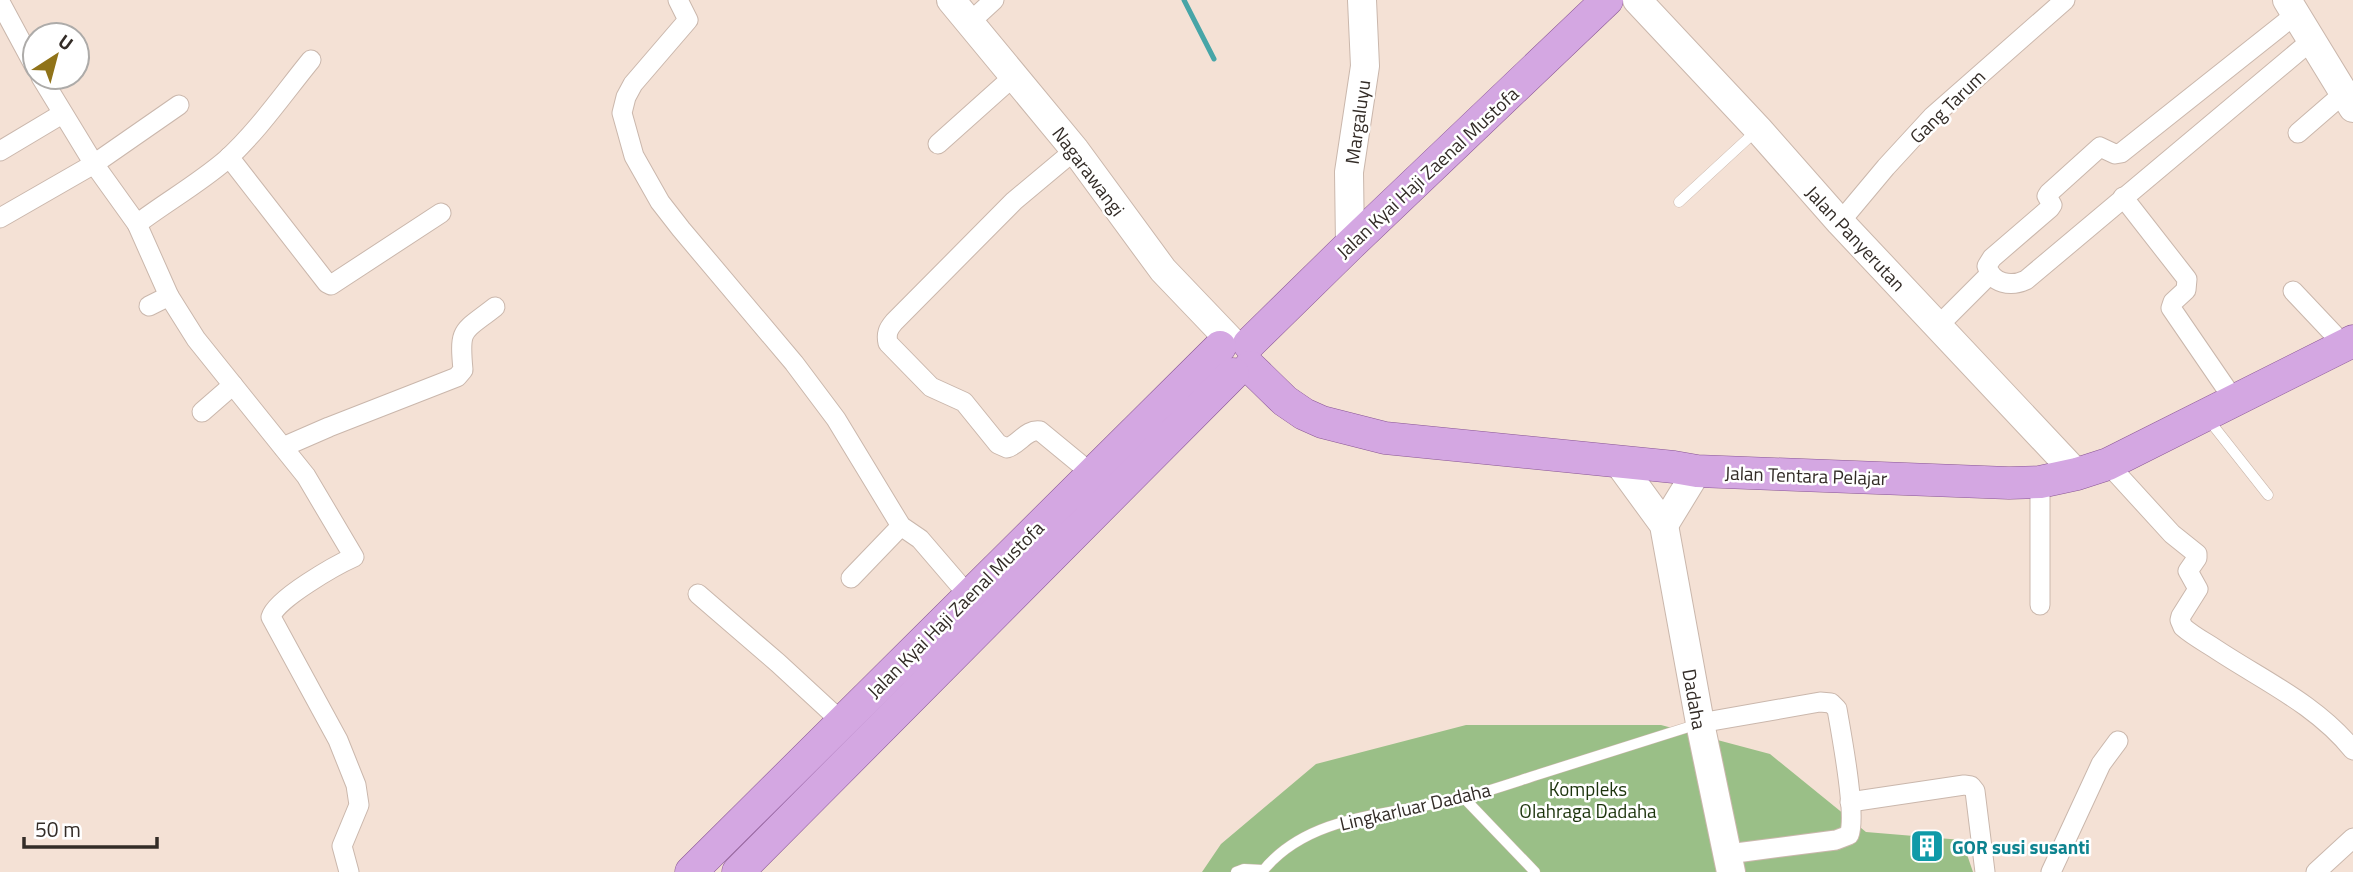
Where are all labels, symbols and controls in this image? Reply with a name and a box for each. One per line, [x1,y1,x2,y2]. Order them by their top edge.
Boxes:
north arrow [21,21,91,91]
text: U [53,26,80,57]
street label: Gang Tarum [1902,62,1992,150]
street label: Margaluyu [1337,78,1377,166]
street label: Jalan Kyai Haji Zaenal Mustofa [1329,79,1525,265]
street label: Nagarawangi [1046,120,1132,222]
street label: Jalan Panyerutan [1799,178,1913,298]
street label: Jalan Tentara Pelajar [1724,458,1888,492]
street label: Jalan Kyai Haji Zaenal Mustofa [860,513,1051,704]
street label: Dadaha [1675,666,1715,732]
street label: Lingkarluar Dadaha [1337,774,1494,837]
park label: Kompleks Olahraga Dadaha [1519,774,1657,825]
scale bar [24,806,158,850]
text: 50 m [35,813,81,845]
building icon: GOR susi susanti [1908,827,1946,865]
place label: GOR susi susanti [1952,832,2090,861]

